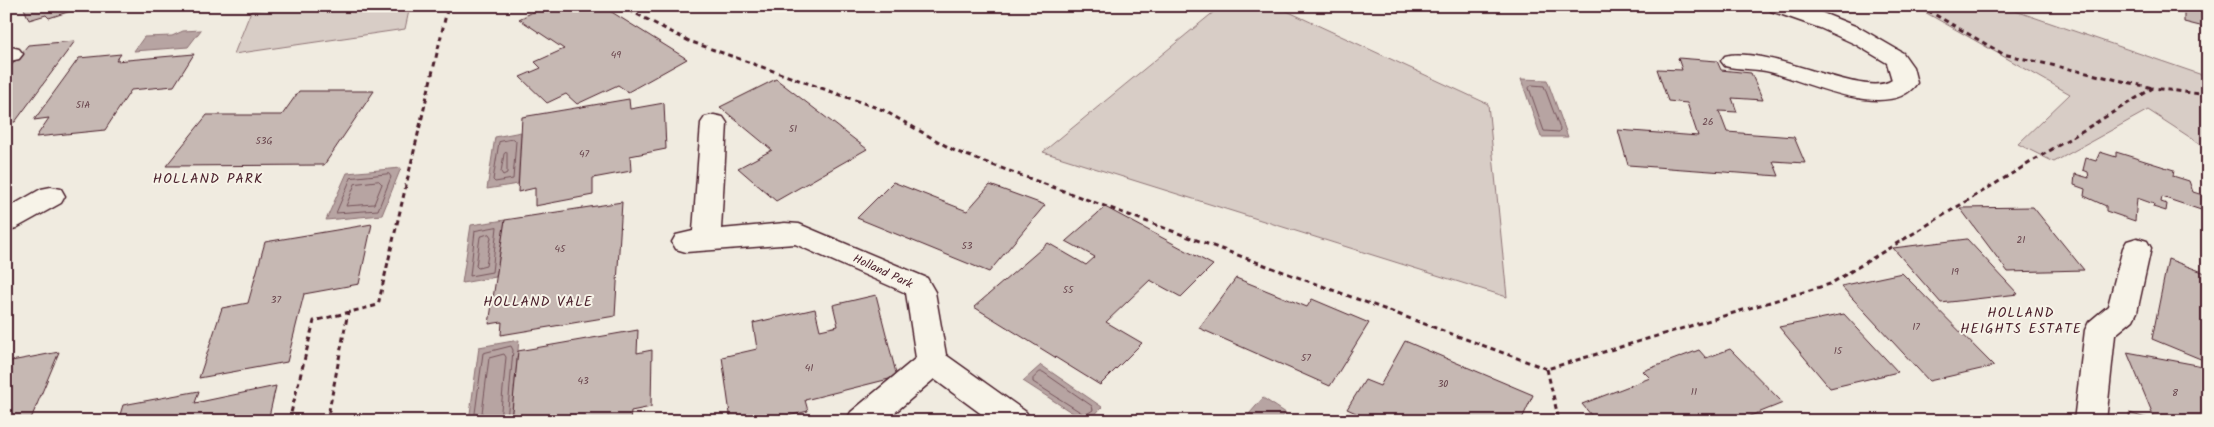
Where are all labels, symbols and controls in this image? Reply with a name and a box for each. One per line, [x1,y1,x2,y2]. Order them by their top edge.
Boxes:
house number: 49 [611,47,621,63]
house number: 51A [76,97,90,113]
house number: 26 [1702,114,1714,130]
house number: 51 [789,121,797,137]
house number: 53G [255,133,273,149]
house number: 47 [579,146,589,162]
district label: HOLLAND PARK [153,168,263,190]
house number: 21 [2017,232,2025,248]
house number: 53 [961,238,973,254]
house number: 45 [555,241,566,257]
street label: Holland Park [850,249,916,294]
house number: 19 [1951,264,1959,280]
house number: 55 [1063,282,1074,298]
district label: HOLLAND VALE [483,291,593,313]
house number: 37 [271,292,282,308]
district label: HOLLAND HEIGHTS ESTATE [1960,302,2082,340]
house number: 17 [1912,319,1920,335]
house number: 15 [1834,343,1843,359]
house number: 57 [1301,350,1311,366]
house number: 41 [805,360,813,376]
house number: 43 [577,373,589,389]
house number: 30 [1438,376,1448,392]
house number: 11 [1691,384,1697,400]
house number: 8 [2172,385,2179,401]

